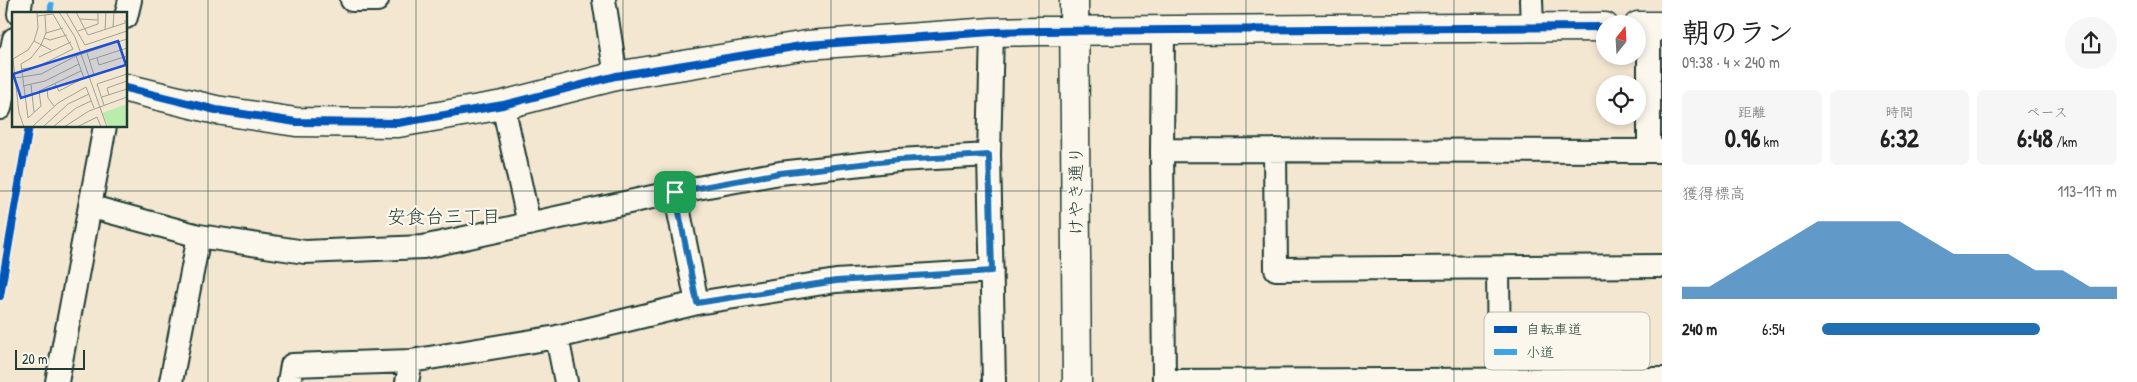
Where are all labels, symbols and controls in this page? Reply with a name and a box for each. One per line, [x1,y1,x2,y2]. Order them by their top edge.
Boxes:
inset map [12,12,128,128]
text: 朝のラン [1682,13,1794,51]
north arrow [1596,15,1646,65]
map controls [1596,15,1646,125]
button: share [2065,17,2117,69]
text: 09:38 · 4 × 240 m [1682,51,1780,73]
button: locate [1596,75,1646,125]
text: 距離 [1738,102,1766,121]
text: 時間 [1885,102,1913,121]
text: ペース [2027,102,2068,121]
text: 0.96 [1725,121,1760,155]
text: 6:32 [1880,121,1919,155]
text: 6:48 [2017,121,2053,155]
text: km [1760,132,1779,151]
text: /km [2053,132,2077,151]
street label: けやき通り [1063,146,1088,236]
pin [654,171,696,213]
icon: arrive [661,178,689,206]
text: 113–117 m [2057,180,2117,202]
text: 獲得標高 [1682,182,1746,204]
district label: 安食台三丁目 [387,203,501,229]
legend [1484,312,1650,370]
text: 240 m [1682,318,1717,340]
text: 6:54 [1762,318,1785,340]
text: 自転車道 [1526,319,1582,338]
text: 小道 [1526,342,1554,361]
scale bar [15,347,85,370]
text: 20 m [22,349,48,368]

